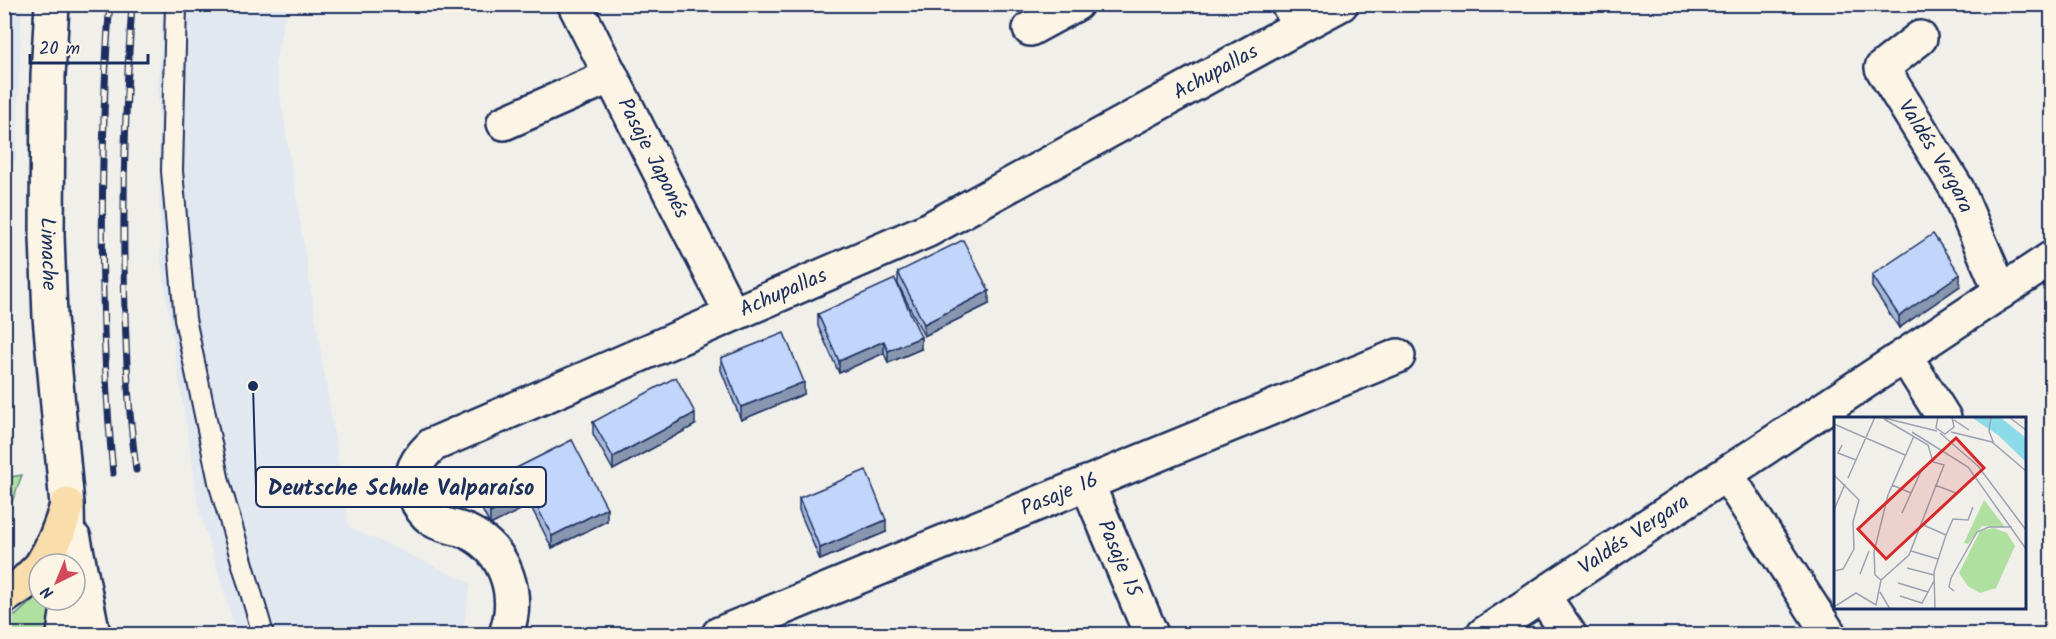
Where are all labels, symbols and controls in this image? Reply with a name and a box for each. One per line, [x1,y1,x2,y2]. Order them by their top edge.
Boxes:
scale bar [30,27,148,65]
text: 20 m [39,35,80,64]
street label: Achupallas [1167,35,1264,109]
street label: Pasaje Japonés [608,92,698,225]
street label: Valdés Vergara [1889,93,1982,218]
street label: Limache [30,217,66,292]
street label: Achupallas [734,259,832,326]
inset map [1834,417,2026,609]
street label: Pasaje 16 [1016,464,1104,525]
callout: Deutsche Schule Valparaíso [256,467,546,507]
text: Deutsche Schule Valparaíso [268,472,534,507]
street label: Valdés Vergara [1572,486,1696,584]
street label: Pasaje 15 [1088,515,1151,604]
north arrow [27,552,87,612]
text: N [36,579,60,604]

